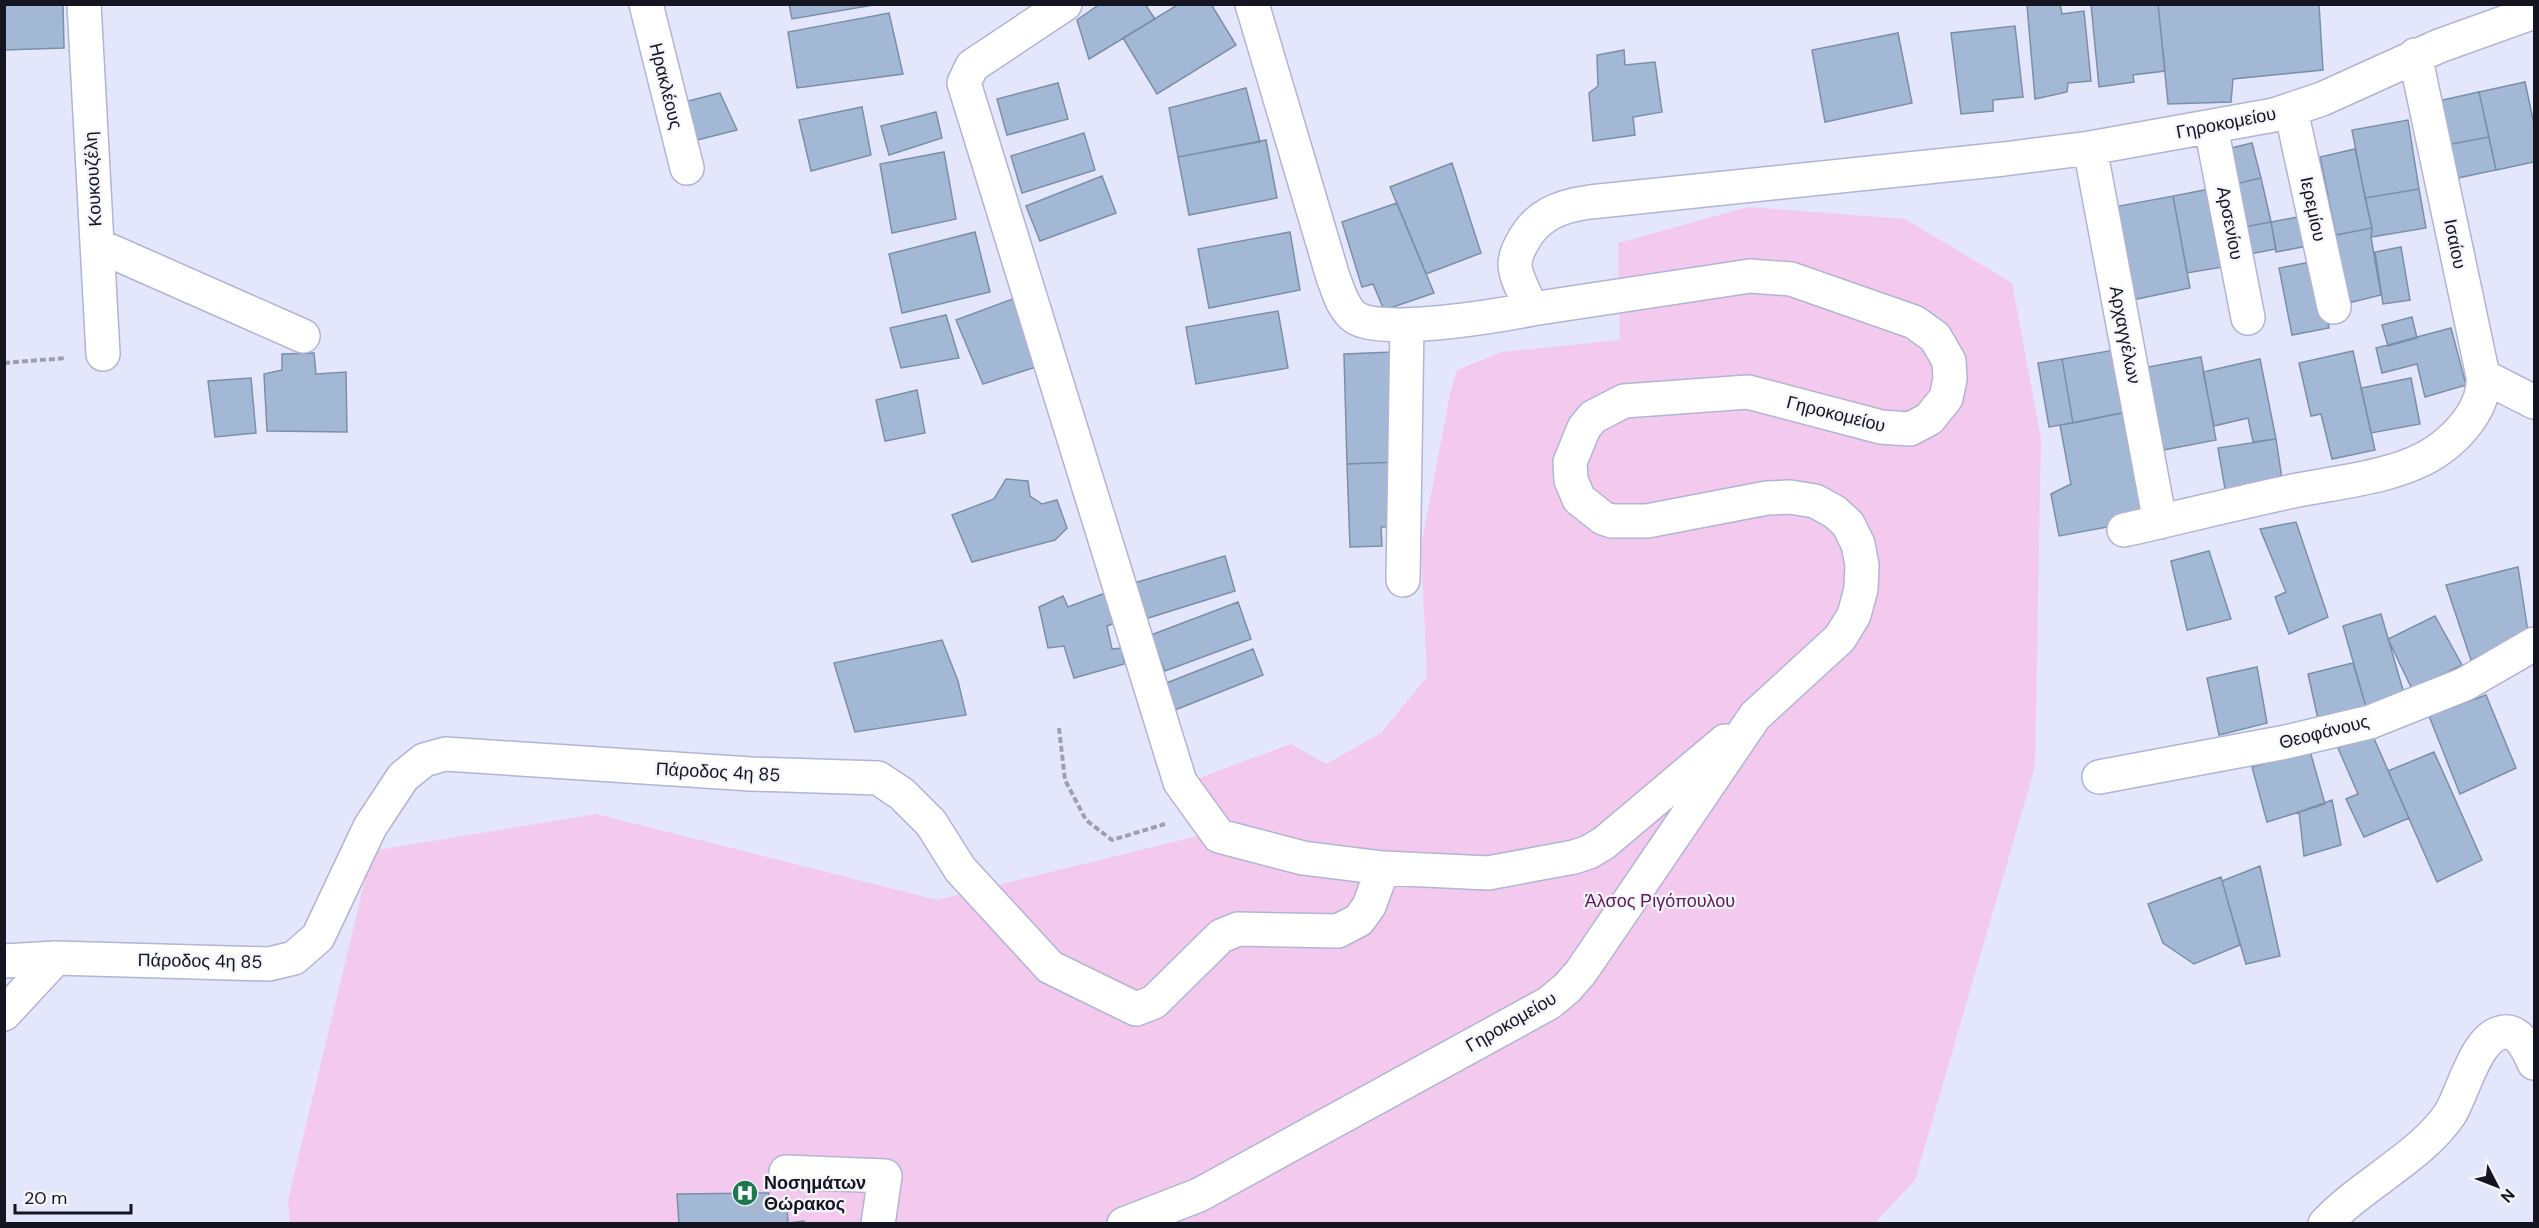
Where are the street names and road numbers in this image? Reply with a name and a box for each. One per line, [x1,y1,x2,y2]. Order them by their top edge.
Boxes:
street label: Ηρακλέους [644,40,688,132]
street label: Γηροκομείου [2174,102,2278,144]
street label: Κουκουζέλη [79,131,107,227]
street label: Ιερεμίου [2294,174,2332,244]
street label: Αρσενίου [2211,184,2249,262]
street label: Ισαίου [2438,217,2472,271]
street label: Αρχαγγέλων [2104,284,2146,386]
street label: Γηροκομείου [1784,390,1888,438]
street label: Θεοφάνους [2277,709,2372,755]
street label: Πάροδος 4η 85 [655,757,781,787]
street label: Πάροδος 4η 85 [137,948,263,974]
street label: Γηροκομείου [1461,986,1561,1058]

